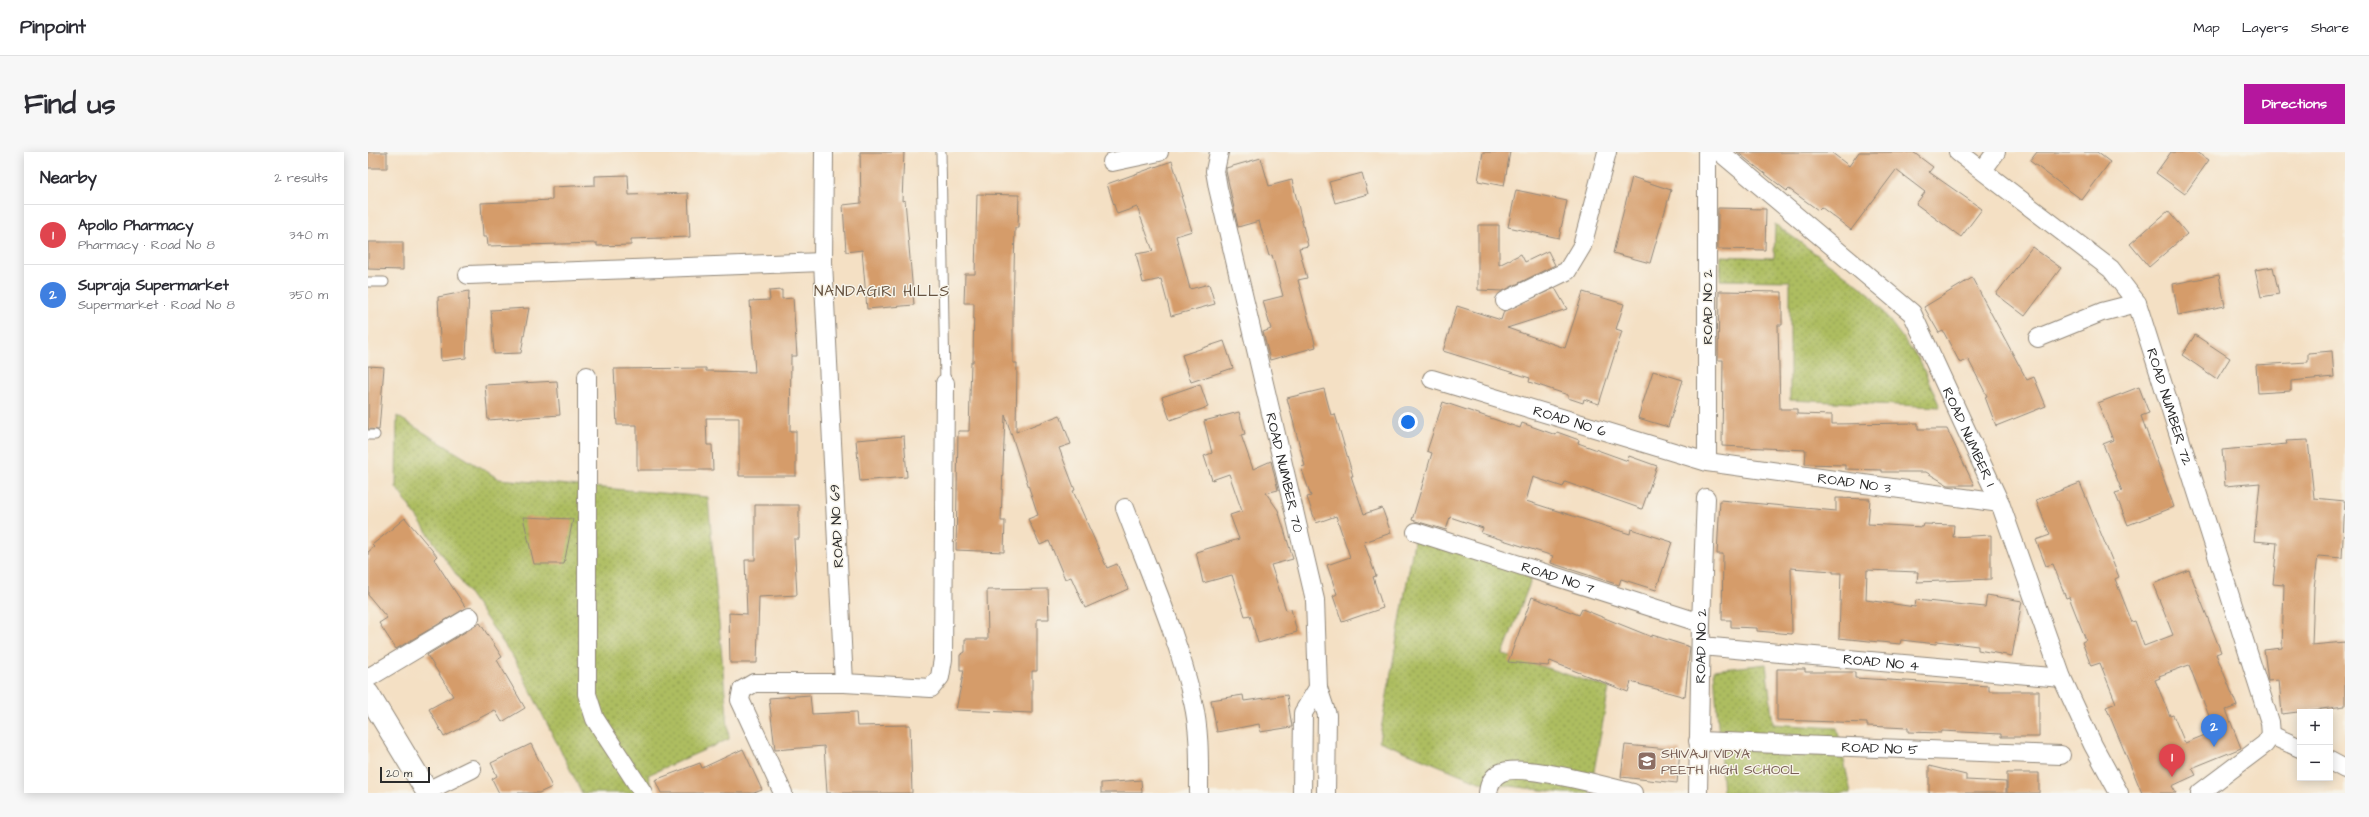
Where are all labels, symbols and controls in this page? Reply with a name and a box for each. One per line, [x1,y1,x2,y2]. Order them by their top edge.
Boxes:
text: Pinpoint [20,14,86,41]
text: Map [2193,18,2220,38]
text: Layers [2242,18,2289,38]
text: Share [2311,18,2349,38]
button: Directions [2244,84,2345,124]
text: Find us [24,85,115,124]
text: Nearby [40,166,97,190]
text: 2 results [274,169,328,187]
text: Apollo Pharmacy [78,215,194,236]
text: 1 [52,226,54,244]
text: 340 m [289,226,328,244]
text: Pharmacy · Road No 8 [78,236,215,254]
street label: ROAD NO 2 [1698,270,1718,344]
text: Supraja Supermarket [78,275,229,296]
district label: NANDAGIRI HILLS [814,281,950,302]
text: 2 [49,286,57,304]
text: 350 m [289,286,328,304]
text: Supermarket · Road No 8 [78,296,235,314]
street label: ROAD NUMBER 72 [2141,346,2197,468]
street label: ROAD NUMBER 1 [1937,385,2000,490]
street label: ROAD NO 6 [1530,401,1609,442]
street label: ROAD NUMBER 70 [1260,411,1308,535]
your location [1398,412,1418,432]
street label: ROAD NO 3 [1816,469,1892,499]
street label: ROAD NO 69 [825,484,849,568]
street label: ROAD NO 7 [1519,557,1597,599]
street label: ROAD NO 2 [1691,608,1713,684]
street label: ROAD NO 4 [1842,650,1921,676]
map controls [2297,709,2333,781]
button: + [2297,709,2333,745]
pin: 2 [2201,714,2227,747]
street label: ROAD NO 5 [1841,738,1919,760]
place label: SHIVAJI VIDYA PEETH HIGH SCHOOL [1661,744,1800,780]
pin: 1 [2159,744,2185,777]
button: − [2297,745,2333,781]
school or university icon: SHIVAJI VIDYA PEETH HIGH SCHOOL [1636,750,1658,772]
scale bar [380,765,430,784]
text: 20 m [386,766,412,781]

